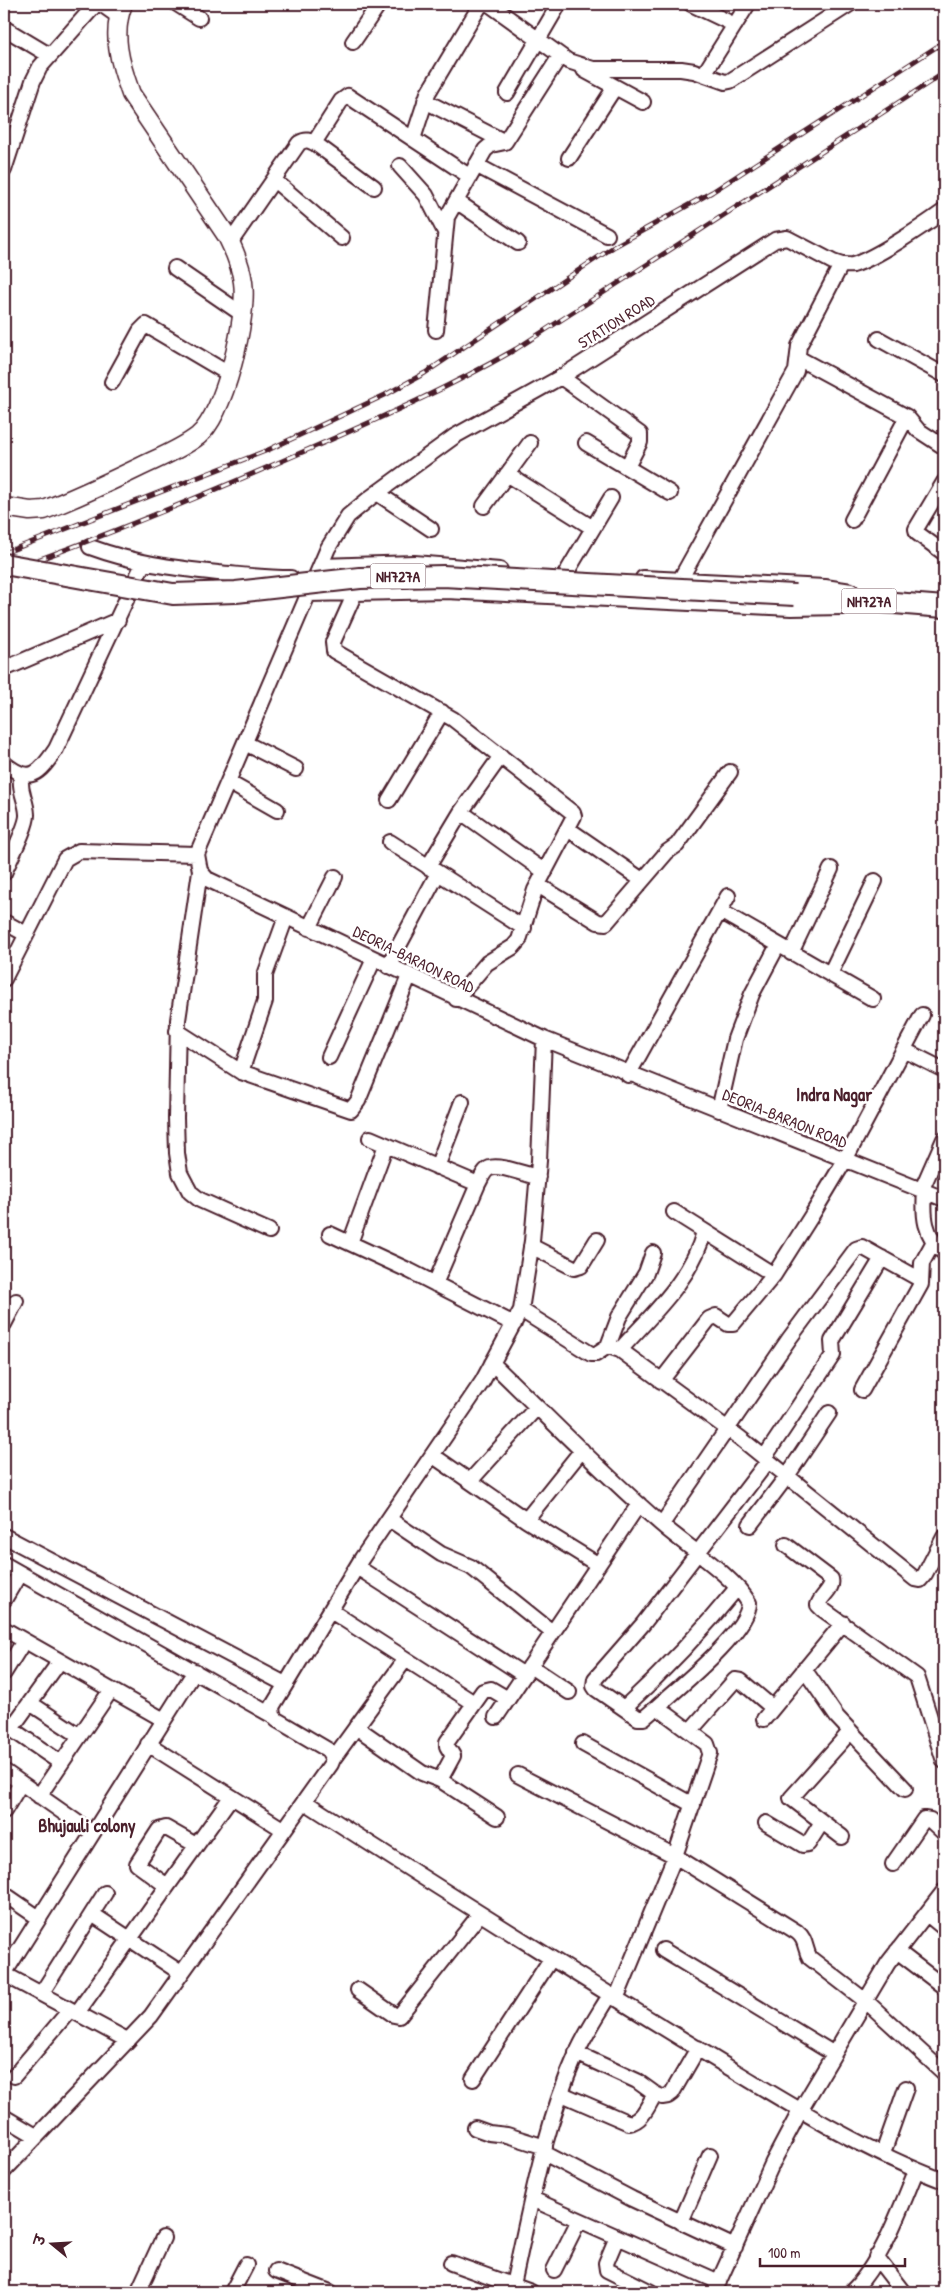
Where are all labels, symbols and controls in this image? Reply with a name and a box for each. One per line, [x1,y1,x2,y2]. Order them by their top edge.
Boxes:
street label: STATION ROAD [573,289,659,353]
road number: NH727A [370,564,426,588]
road number: NH727A [842,588,896,614]
street label: DEORIA-BARAON ROAD [350,920,479,998]
district label: Indra Nagar [796,1082,872,1108]
street label: DEORIA-BARAON ROAD [719,1083,851,1153]
district label: Bhujauli colony [38,1813,136,1839]
north arrow [28,2218,78,2268]
text: उ [28,2231,50,2249]
scale bar [760,2236,906,2268]
text: 100 m [768,2242,801,2263]

